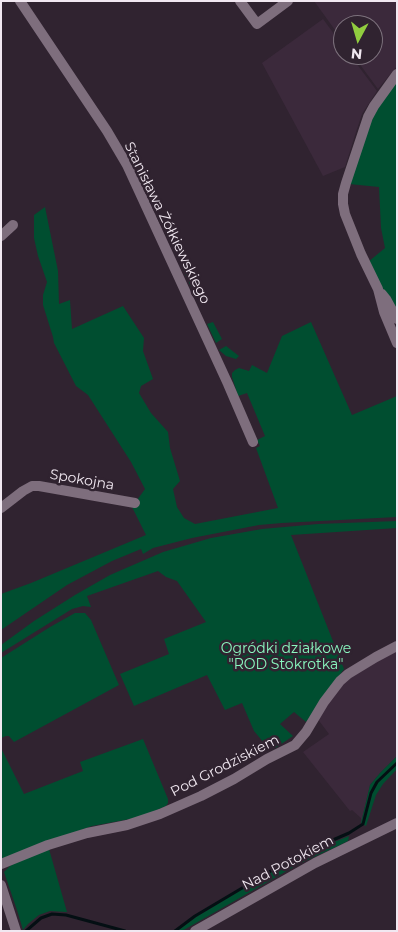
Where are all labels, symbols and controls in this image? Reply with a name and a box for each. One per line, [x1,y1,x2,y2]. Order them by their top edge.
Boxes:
north arrow [333,15,383,65]
text: N [350,44,363,63]
street label: Stanisława Żółkiewskiego [120,139,214,307]
street label: Spokojna [48,466,116,494]
park label: Ogródki działkowe "ROD Stokrotka" [221,641,351,674]
street label: Pod Grodziskiem [168,731,282,801]
street label: Nad Potokiem [239,832,337,894]

